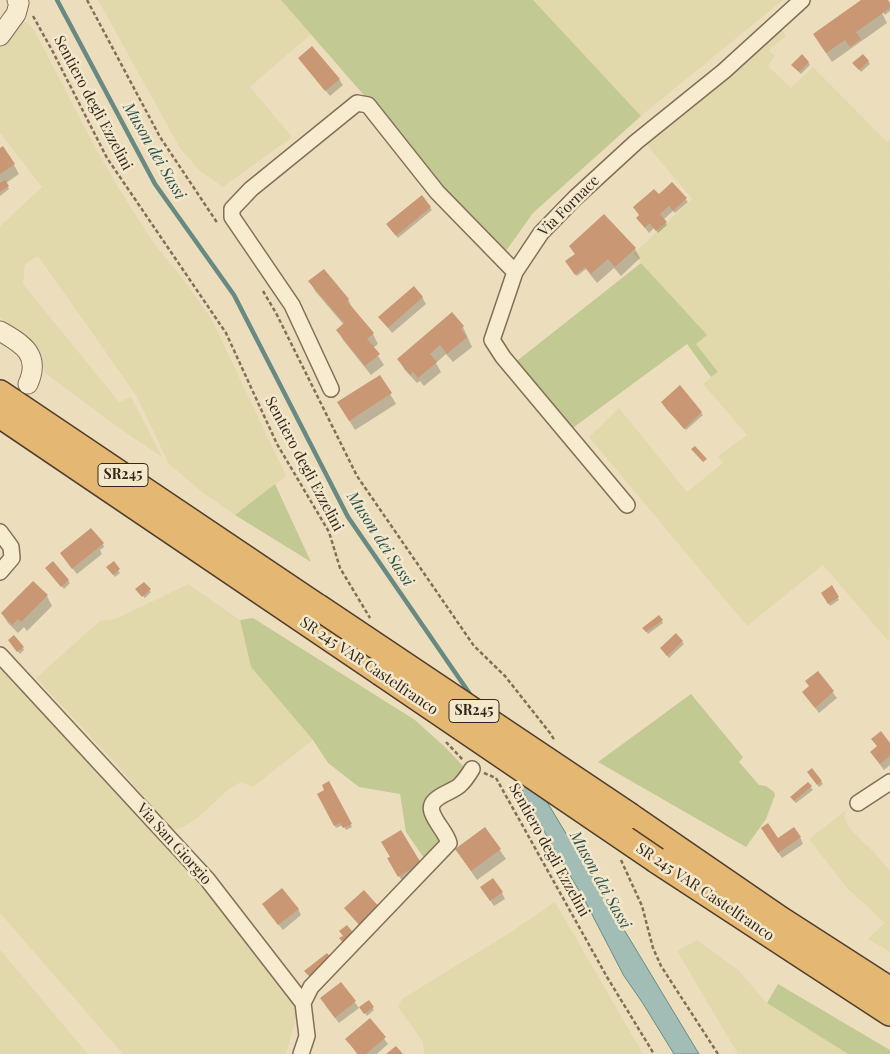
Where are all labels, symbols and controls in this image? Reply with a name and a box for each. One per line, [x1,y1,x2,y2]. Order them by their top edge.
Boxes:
street label: Sentiero degli Ezzelini [50,33,136,173]
water label: Muson dei Sassi [119,99,189,203]
street label: Via Fornace [535,172,603,240]
street label: Sentiero degli Ezzelini [261,394,347,534]
road number: SR245 [98,464,148,486]
water label: Muson dei Sassi [342,488,418,590]
street label: SR 245 VAR Castelfranco [297,613,441,719]
road number: SR245 [449,699,499,722]
street label: Sentiero degli Ezzelini [505,780,593,920]
street label: Via San Giorgio [133,800,215,888]
water label: Muson dei Sassi [565,828,635,932]
street label: SR 245 VAR Castelfranco [633,839,777,945]

